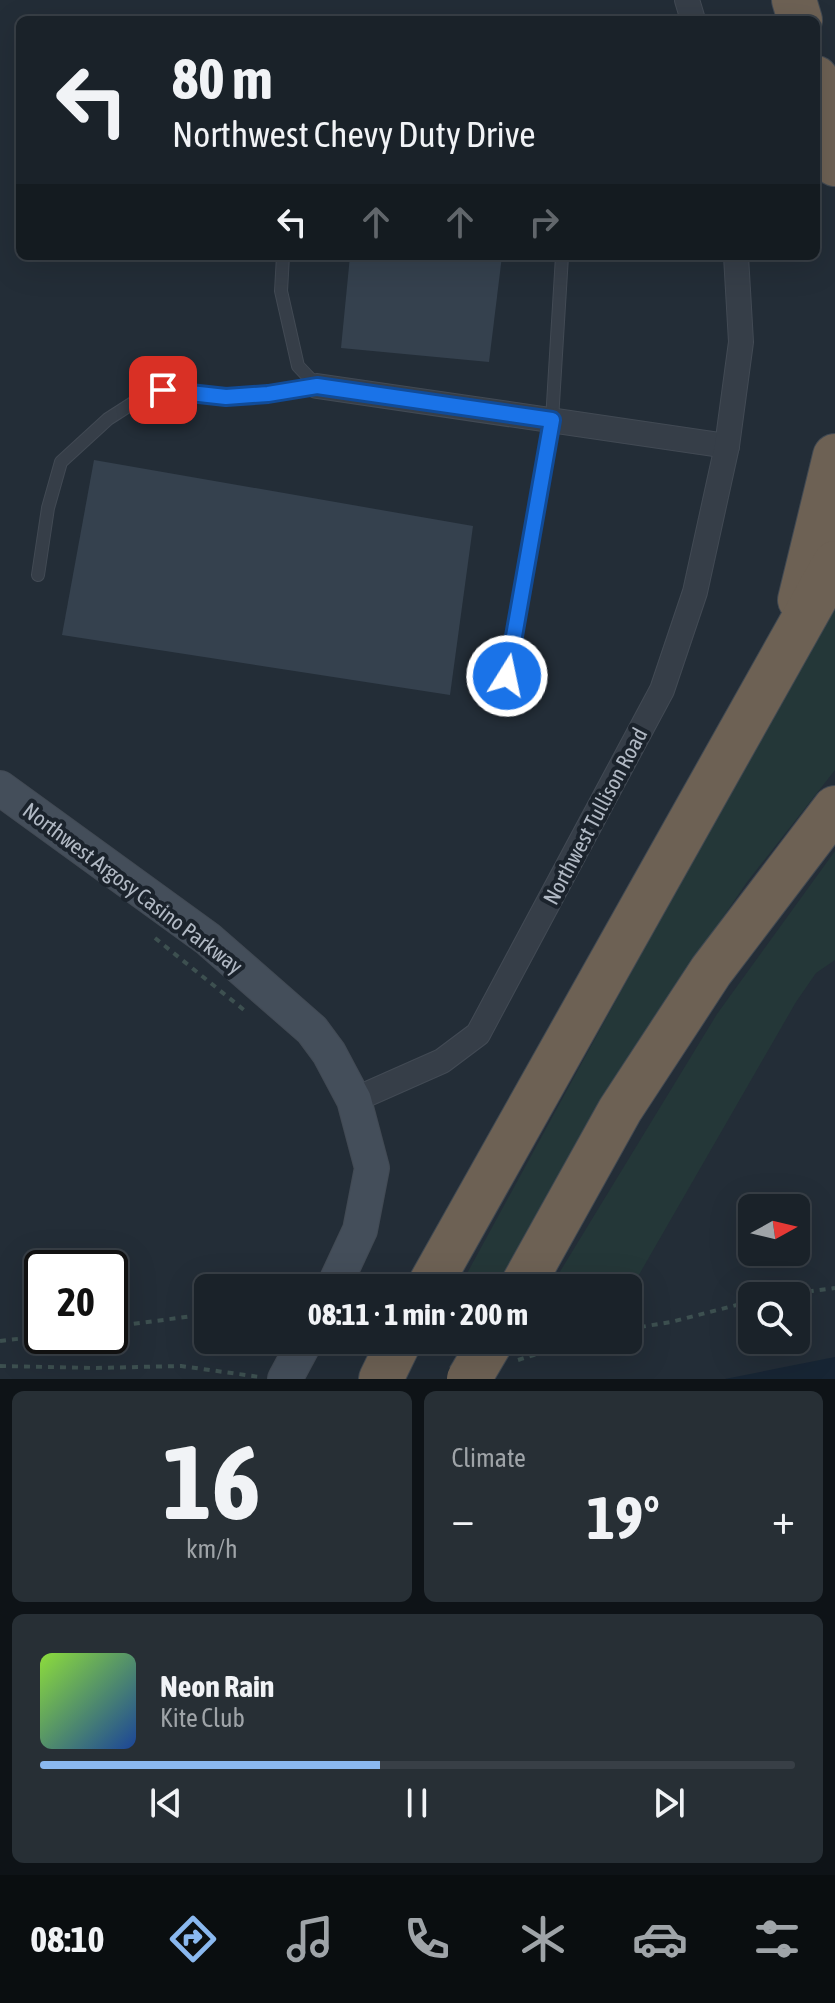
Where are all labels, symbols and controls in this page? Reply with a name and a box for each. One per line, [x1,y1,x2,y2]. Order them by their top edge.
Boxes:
text: 80 m [172,47,273,111]
icon: left [40,48,144,152]
text: Northwest Chevy Duty Drive [172,113,536,155]
icon: left [270,200,314,244]
icon: ahead [354,200,398,244]
icon: ahead [438,200,482,244]
icon: right [522,200,566,244]
pin [129,356,197,424]
icon: arrive [141,368,185,412]
position arrow [465,634,549,718]
street label: Northwest Tullison Road [537,723,653,909]
street label: Northwest Argosy Casino Parkway [18,797,248,979]
north arrow [738,1194,810,1266]
map controls [738,1194,810,1354]
speed limit sign: 20 [24,1250,128,1354]
button: search [738,1282,810,1354]
text: 08:11 · 1 min · 200 m [308,1297,528,1331]
text: 16 [163,1422,261,1541]
text: Climate [452,1443,526,1473]
text: 19° [587,1483,660,1552]
text: − [452,1493,474,1543]
text: + [772,1493,795,1543]
text: km/h [186,1534,238,1564]
text: Neon Rain [160,1669,274,1703]
text: Kite Club [160,1703,245,1733]
icon: previous [144,1781,188,1825]
icon: pause [395,1781,439,1825]
icon: next [647,1781,691,1825]
icon: directions [165,1911,221,1967]
icon: music [282,1911,338,1967]
icon: phone [399,1911,455,1967]
icon: climate [515,1911,571,1967]
icon: car [632,1911,688,1967]
icon: filters [749,1911,805,1967]
text: 08:10 [30,1918,104,1960]

